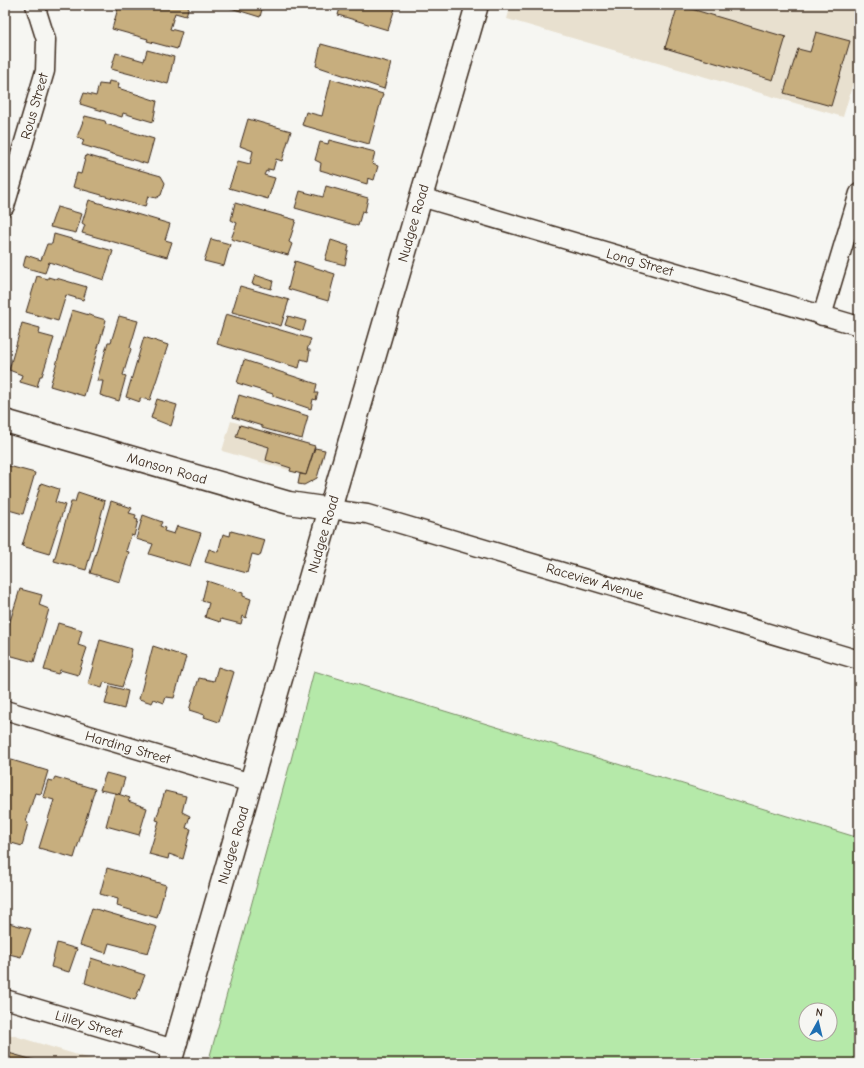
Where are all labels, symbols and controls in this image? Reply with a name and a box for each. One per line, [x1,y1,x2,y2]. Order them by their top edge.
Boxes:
street label: Rous Street [17,70,52,141]
street label: Nudgee Road [394,182,433,264]
street label: Long Street [604,245,676,280]
street label: Manson Road [125,449,209,488]
street label: Nudgee Road [304,493,343,575]
street label: Raceview Avenue [544,559,646,604]
street label: Harding Street [83,727,173,768]
street label: Nudgee Road [214,804,253,886]
north arrow [798,1002,838,1042]
text: N [815,1006,824,1020]
street label: Lilley Street [53,1007,125,1042]

